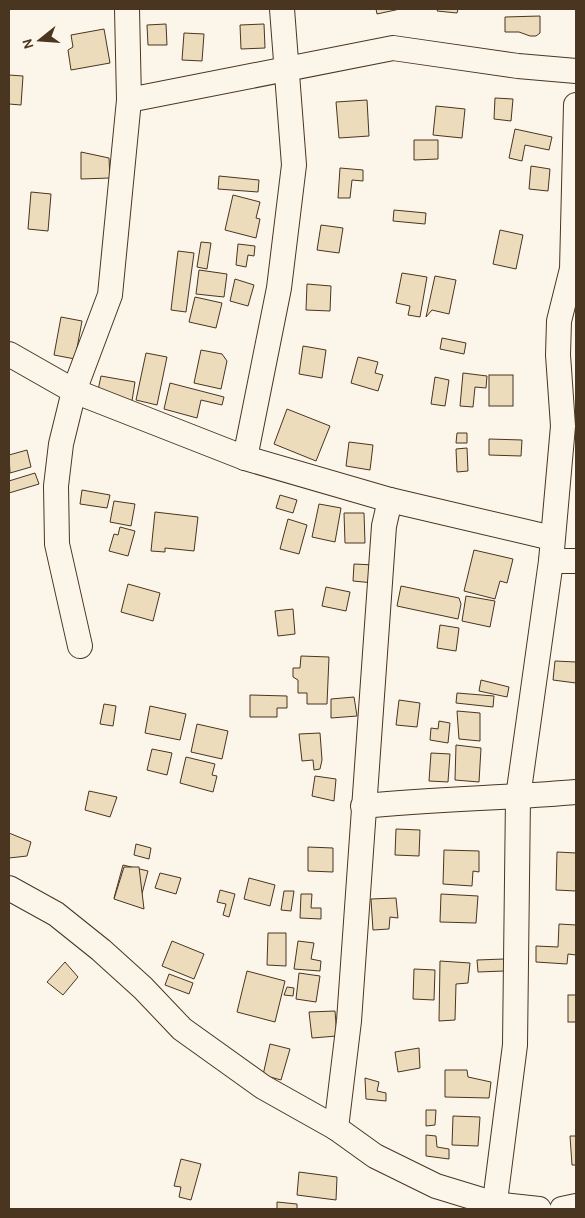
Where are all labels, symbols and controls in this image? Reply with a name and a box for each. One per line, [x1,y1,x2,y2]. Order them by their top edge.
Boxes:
north arrow [15,15,65,65]
text: N [18,36,38,51]

